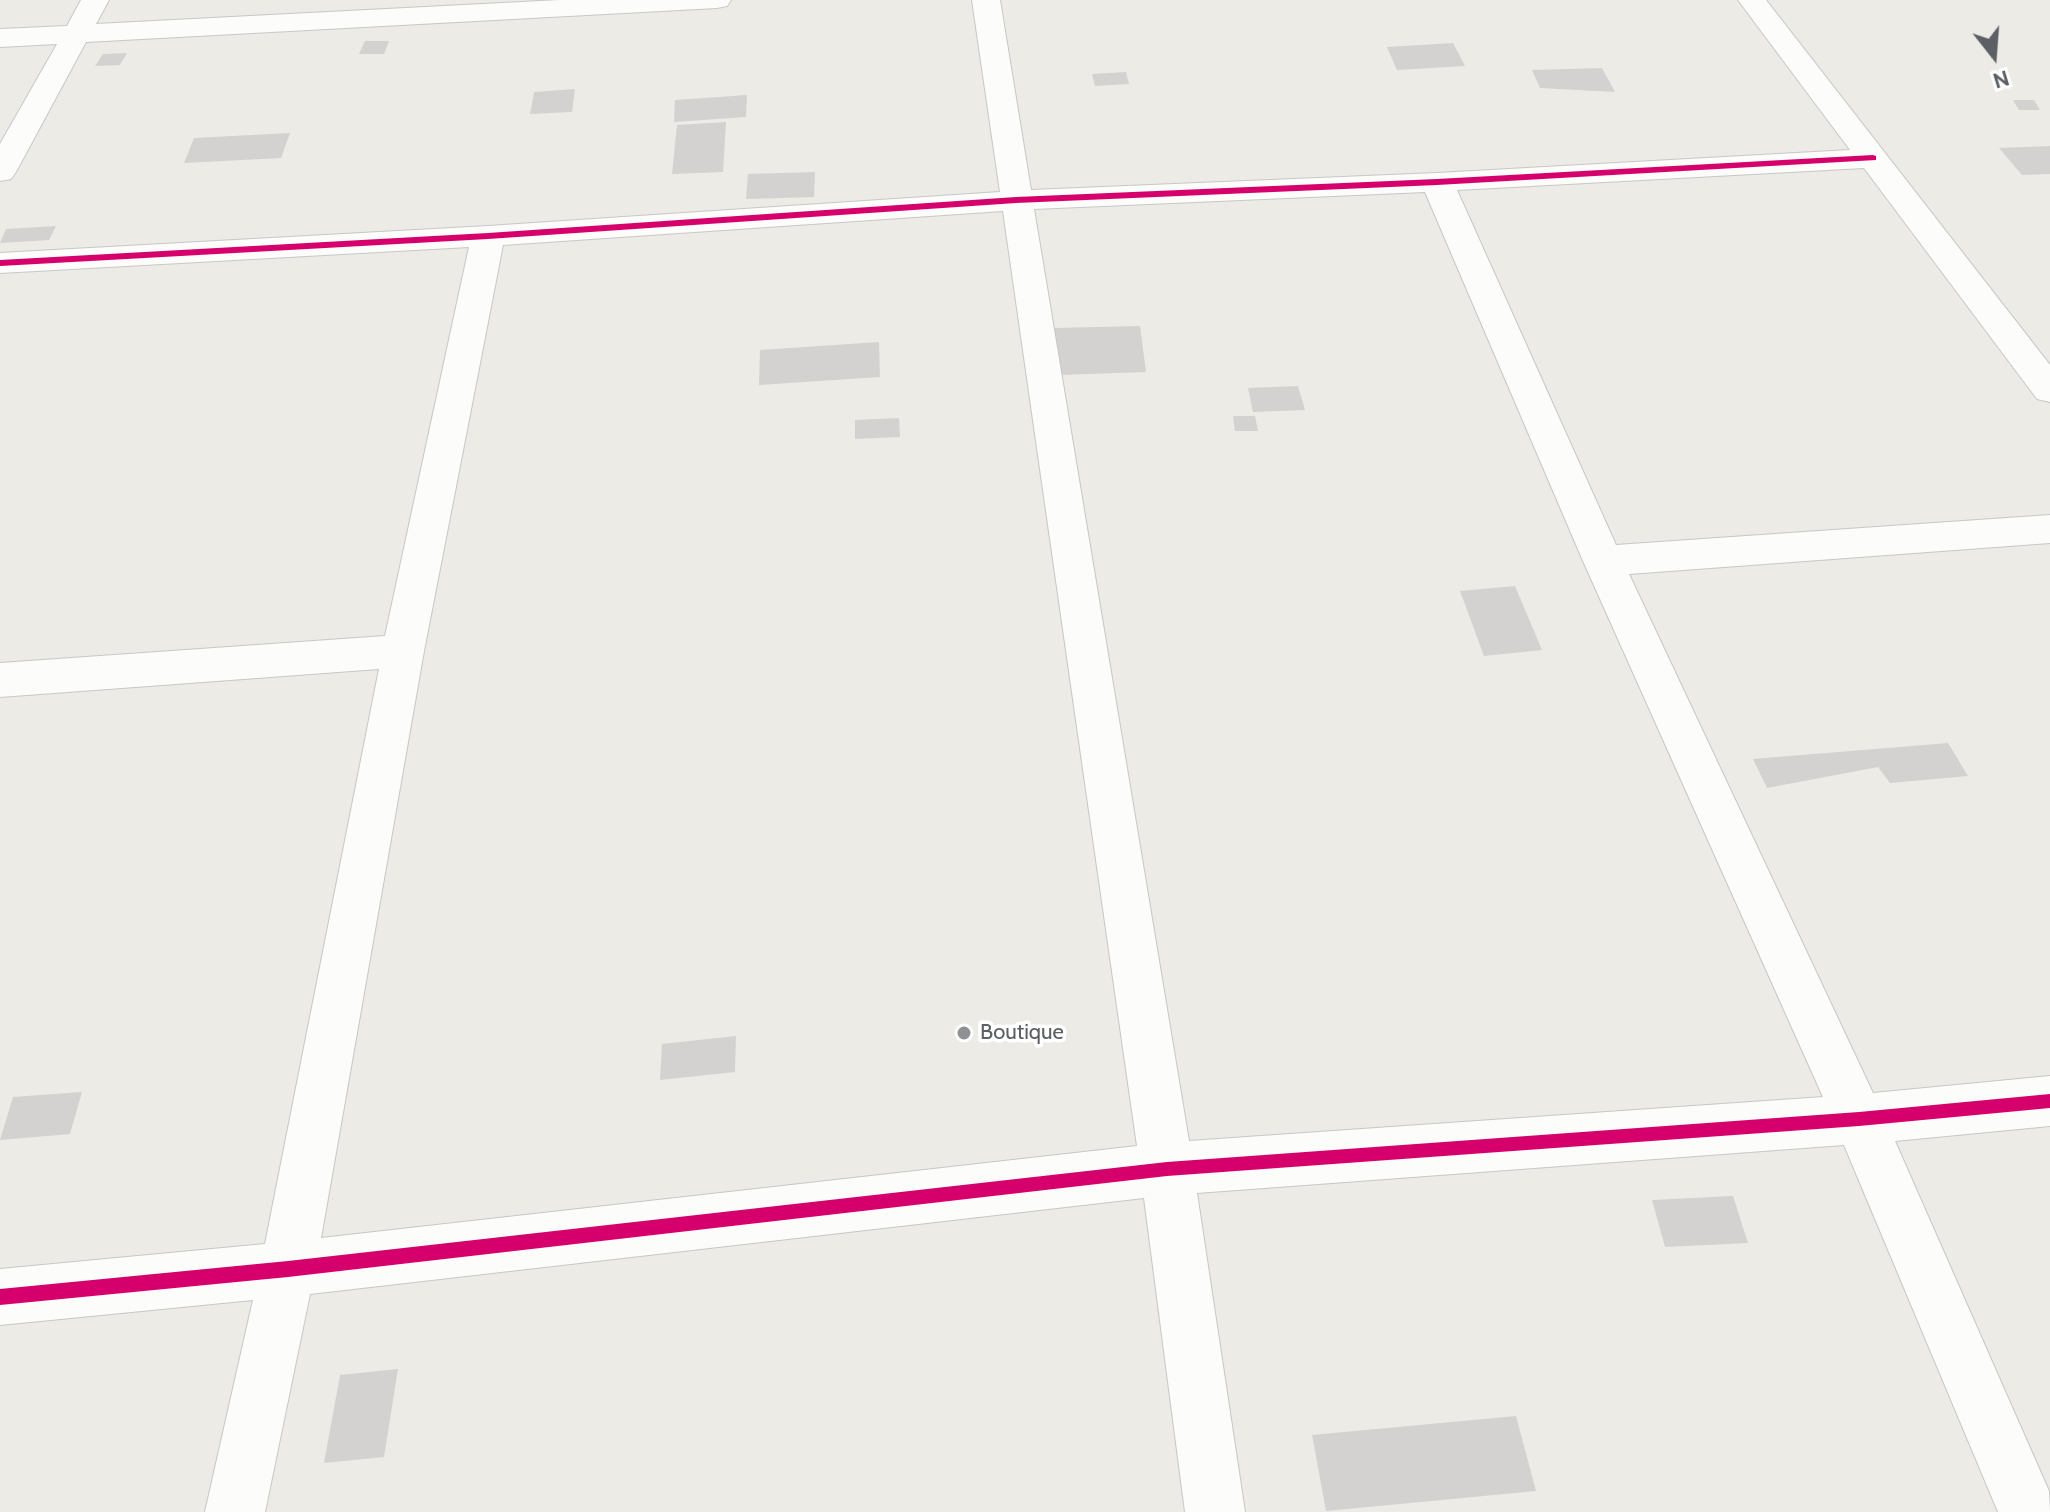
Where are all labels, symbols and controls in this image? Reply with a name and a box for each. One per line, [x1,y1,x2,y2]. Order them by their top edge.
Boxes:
north arrow [1954,16,2034,96]
text: N [1990,64,2013,95]
place label: Boutique [980,1020,1064,1046]
marker: Boutique [955,1024,973,1042]

